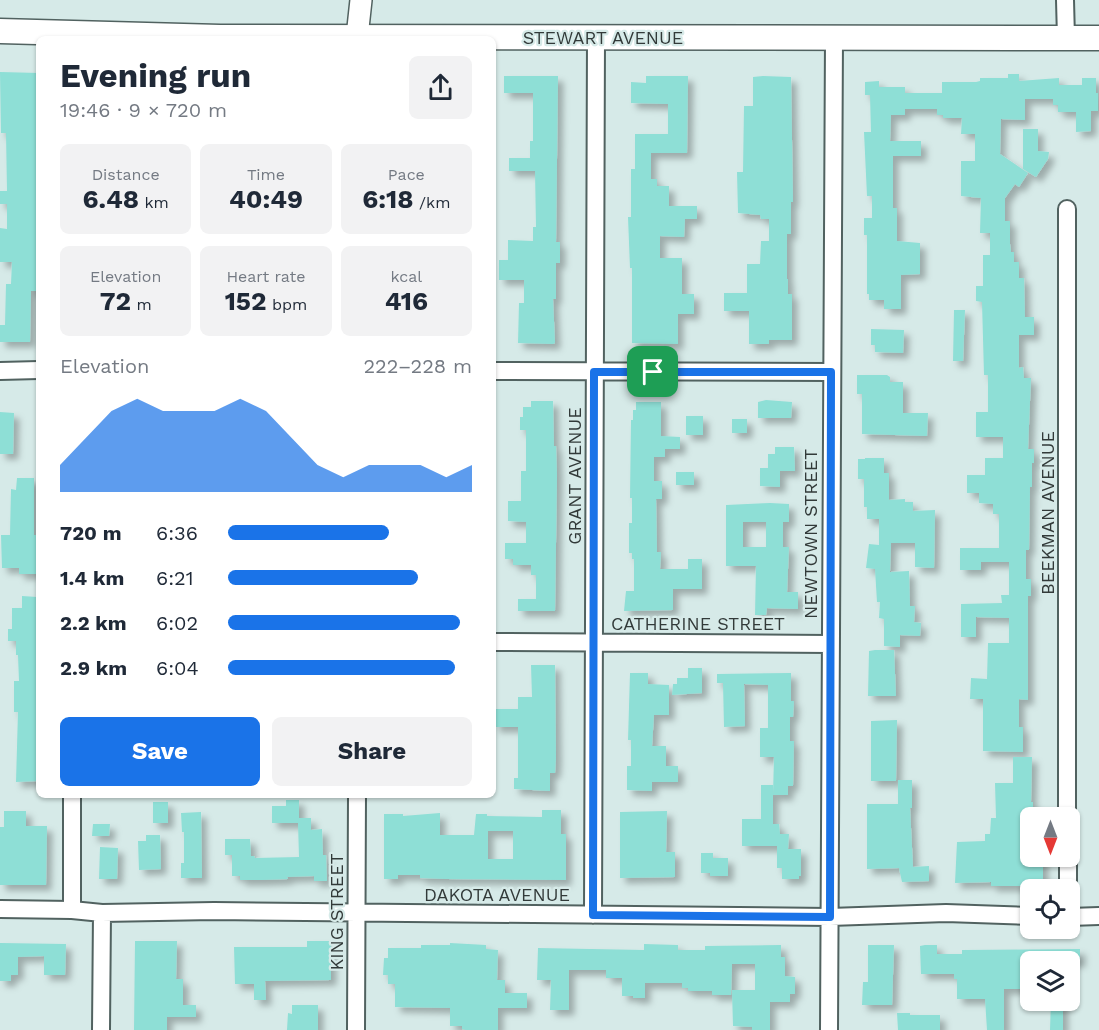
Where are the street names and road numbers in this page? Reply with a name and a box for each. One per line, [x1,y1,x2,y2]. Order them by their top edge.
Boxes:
street label: STEWART AVENUE [523,27,683,48]
street label: GRANT AVENUE [564,407,585,545]
street label: BEEKMAN AVENUE [1037,431,1058,595]
street label: NEWTOWN STREET [800,449,821,619]
street label: CATHERINE STREET [611,613,785,634]
street label: KING STREET [326,853,347,971]
street label: DAKOTA AVENUE [424,884,570,905]

